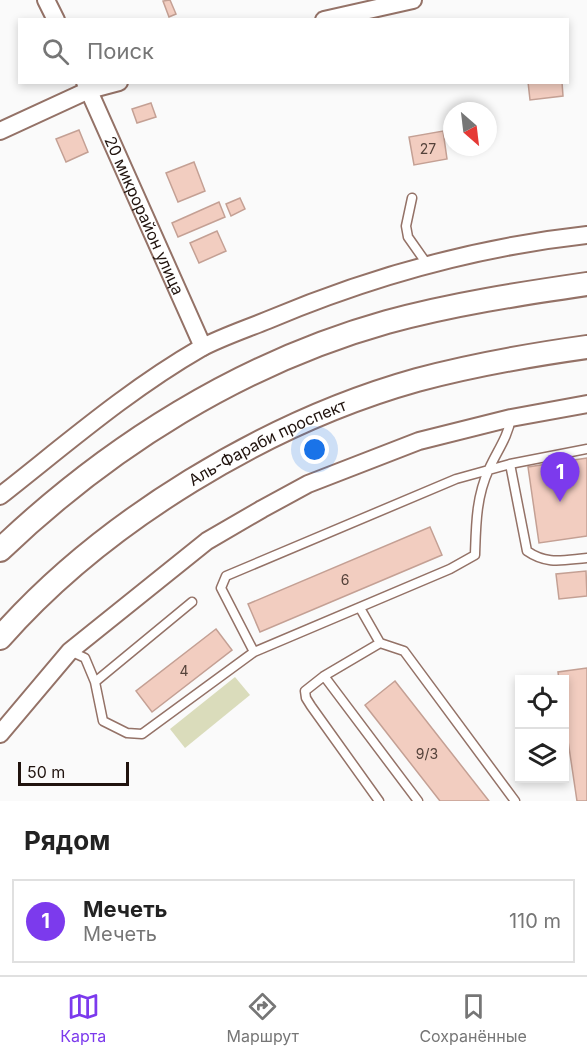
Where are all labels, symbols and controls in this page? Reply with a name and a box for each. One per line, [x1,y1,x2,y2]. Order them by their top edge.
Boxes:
search box [18,18,569,84]
icon: search [39,35,72,68]
text: Поиск [87,38,154,64]
north arrow [443,102,497,156]
street label: 20 микрорайон улица [100,133,188,298]
house number: 27 [420,140,436,157]
street label: Аль-Фараби проспект [185,394,350,490]
your location [300,435,329,464]
pin: 1 [540,452,580,502]
house number: 6 [341,571,349,588]
house number: 4 [179,662,189,679]
map controls [515,675,569,783]
button: locate [515,675,569,729]
button: layers [515,729,569,783]
house number: 9/3 [416,745,438,762]
scale bar [18,759,129,786]
text: 50 m [27,762,65,782]
text: Рядом [24,825,110,856]
text: Мечеть [83,896,168,922]
text: 1 [41,909,50,933]
text: 110 m [509,909,561,933]
text: Мечеть [83,922,157,946]
tab: Карта [60,990,106,1046]
tab: Маршрут [226,990,299,1046]
tab: Сохранённые [419,990,527,1046]

